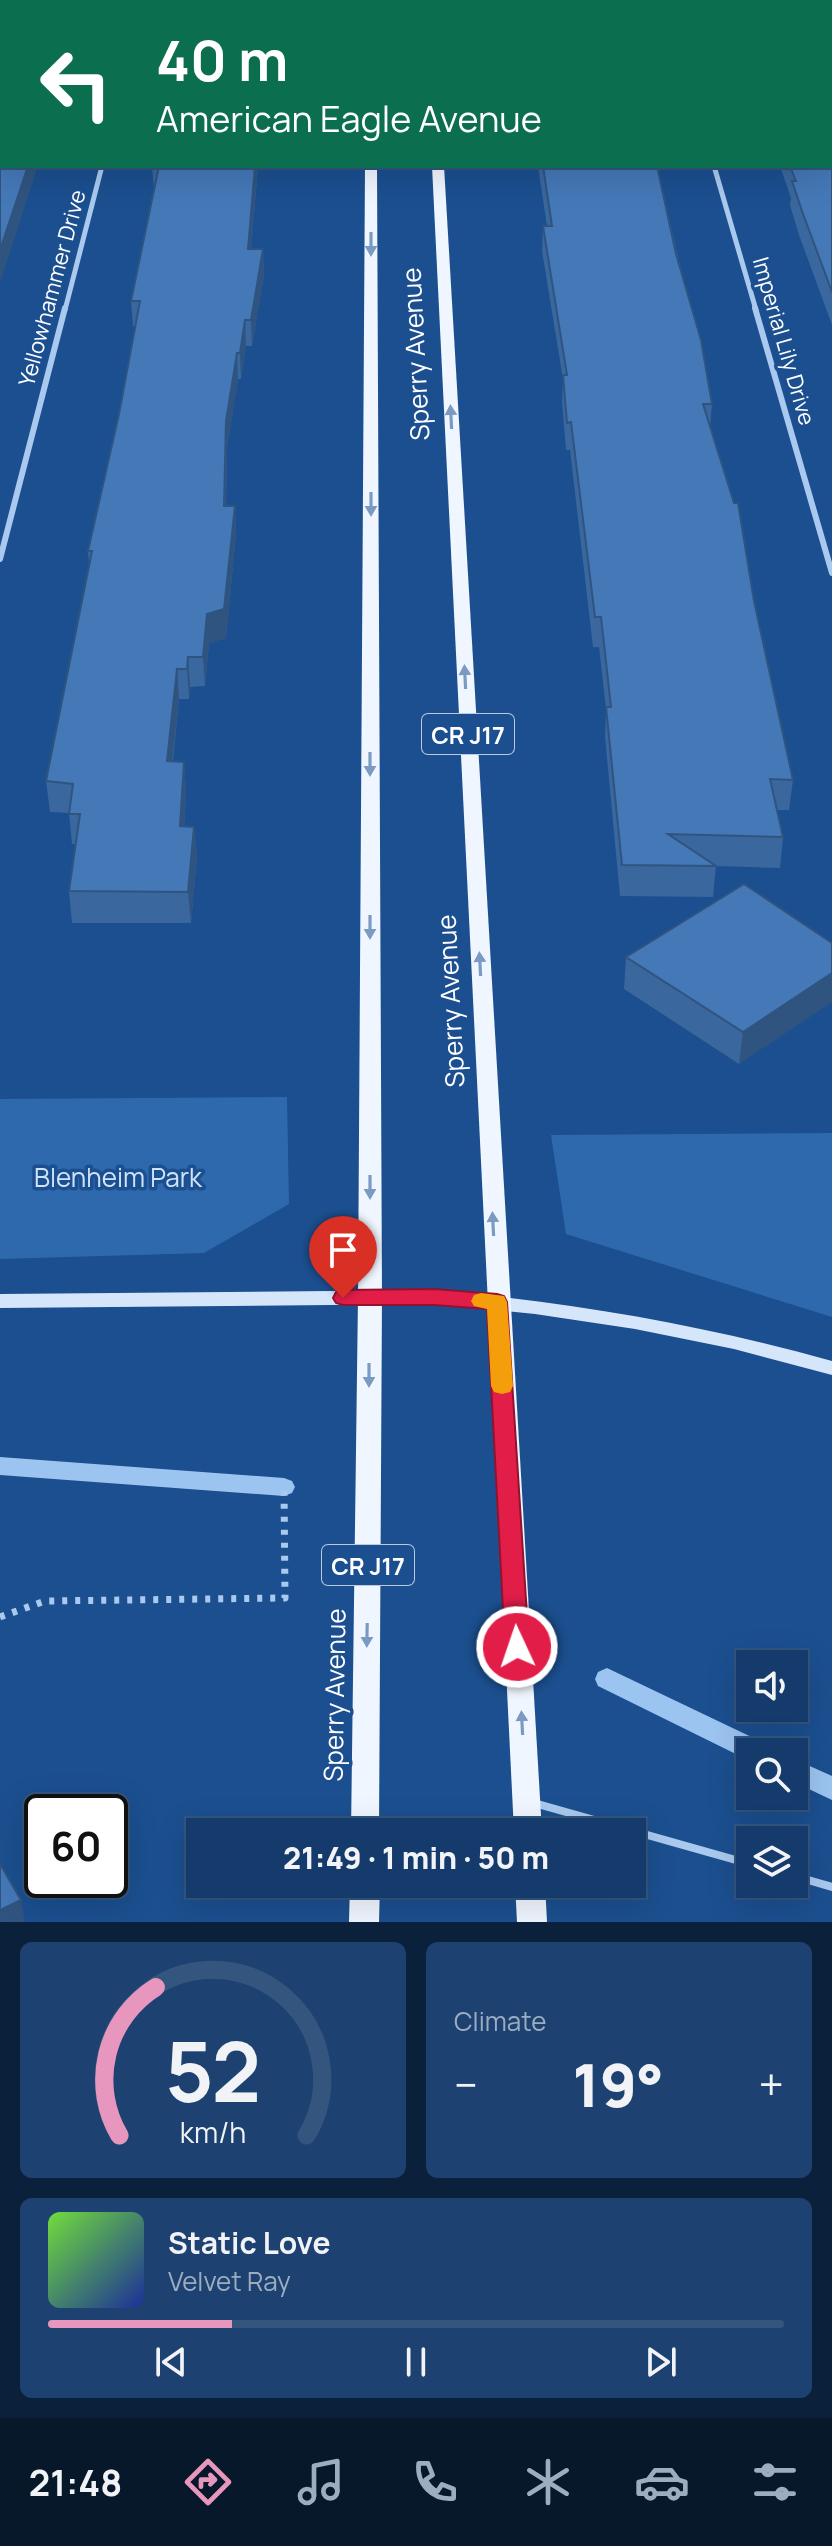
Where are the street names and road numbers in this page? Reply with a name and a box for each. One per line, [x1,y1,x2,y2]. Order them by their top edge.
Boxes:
street label: Yellowhammer Drive [11,186,93,390]
street label: Imperial Lily Drive [746,253,822,429]
street label: Sperry Avenue [392,267,438,441]
road number: CR J17 [422,714,514,754]
street label: Sperry Avenue [427,914,473,1088]
road number: CR J17 [322,1545,414,1585]
street label: Sperry Avenue [314,1608,354,1782]

